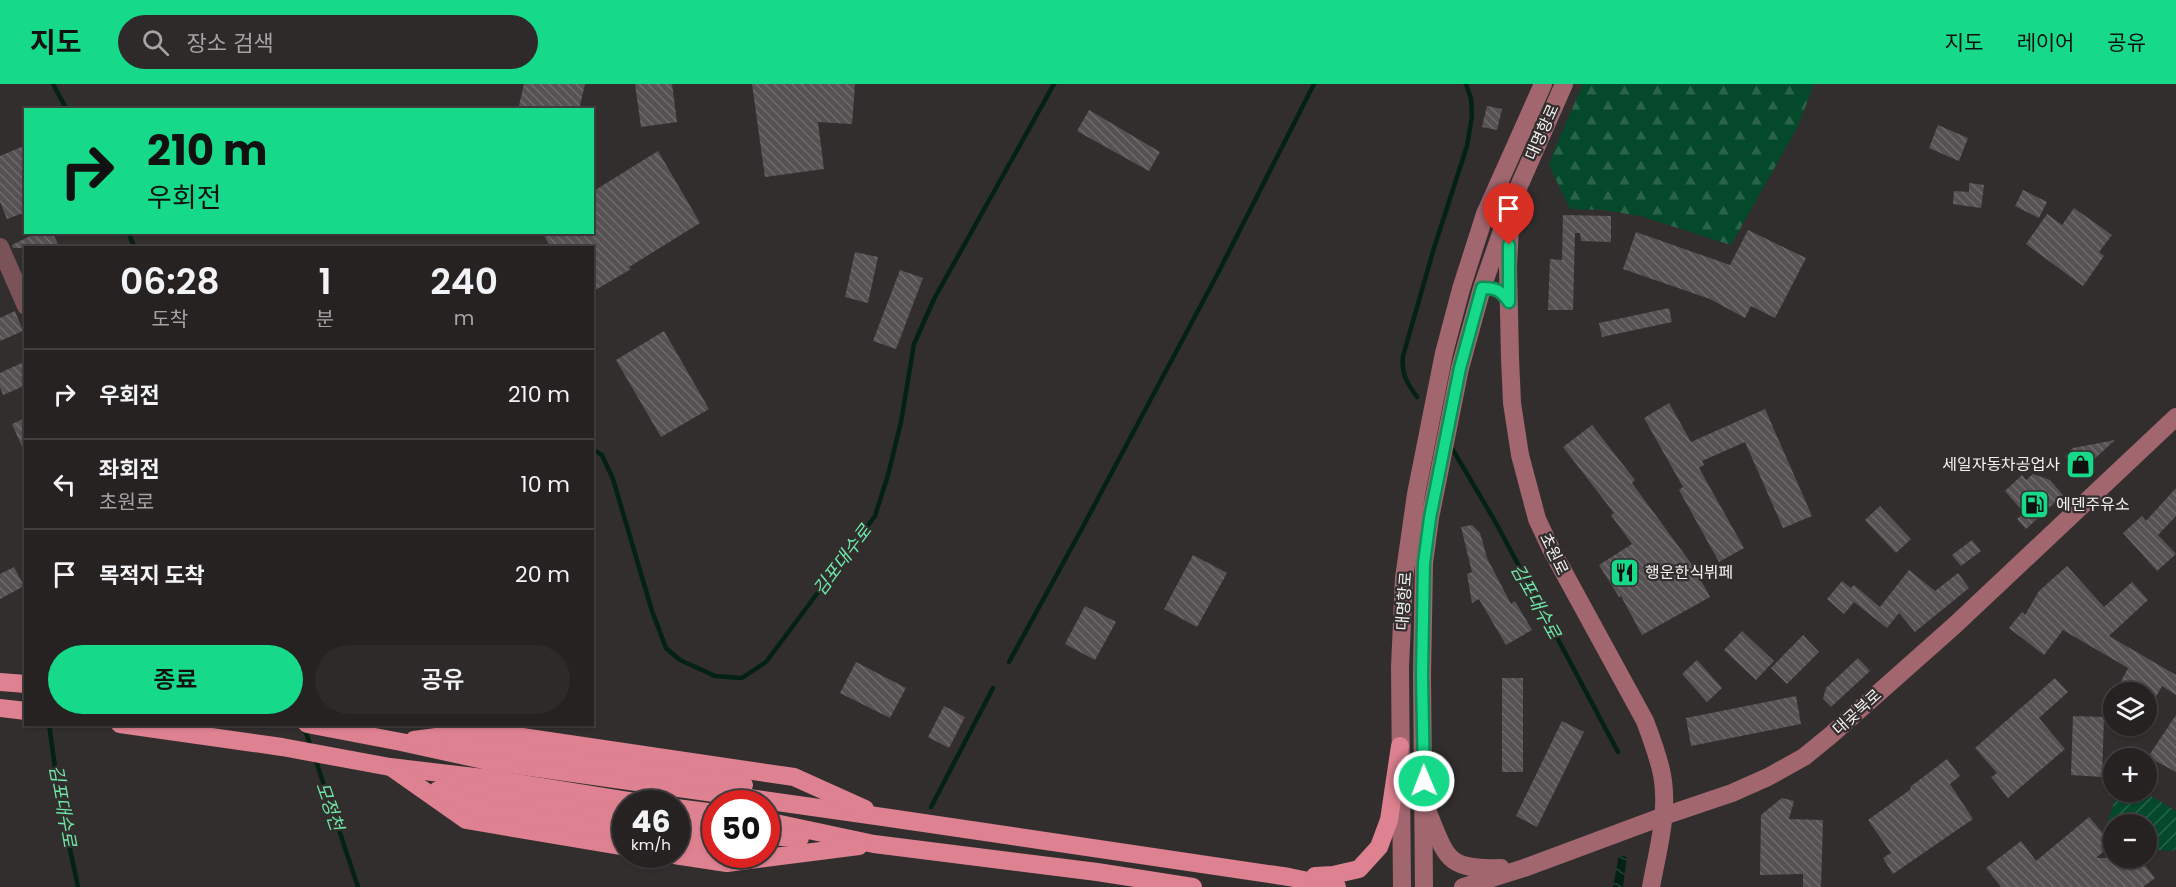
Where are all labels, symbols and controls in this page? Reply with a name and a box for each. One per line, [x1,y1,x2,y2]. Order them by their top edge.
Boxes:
search box [118,15,538,69]
text: 지도 [30,23,82,62]
icon: search [139,26,172,59]
text: 장소 검색 [187,28,273,59]
text: 지도 [1945,28,1983,57]
text: 레이어 [2016,28,2074,57]
text: 공유 [2107,28,2146,57]
street label: 대명항로 [1520,100,1565,164]
text: 210 m [147,121,268,180]
icon: right [48,132,126,210]
text: 우회전 [147,179,222,216]
pin [1483,183,1534,245]
icon: arrive [1492,192,1525,225]
text: 06:28 [120,256,220,307]
text: 1 [318,256,331,307]
text: 240 [430,256,498,307]
text: m [454,304,474,332]
text: 도착 [151,305,188,333]
text: 분 [316,305,334,333]
icon: right [48,378,81,411]
text: 210 m [508,379,570,410]
text: 우회전 [99,380,160,411]
shop icon: 세일자동차공업사 [2065,448,2097,480]
place label: 세일자동차공업사 [1942,453,2060,476]
text: 좌회전 [99,454,160,485]
icon: left [48,468,81,501]
text: 10 m [521,469,570,500]
text: 초원로 [99,488,154,516]
fuel station icon: 에덴주유소 [2019,488,2051,520]
place label: 에덴주유소 [2056,493,2130,516]
water label: 김포대수로 [807,518,878,601]
street label: 초원로 [1534,529,1574,579]
restaurant icon: 행운한식뷔페 [1608,556,1640,588]
icon: arrive [48,558,81,591]
text: 20 m [515,559,570,590]
water label: 김포대수로 [1505,559,1568,645]
text: 목적지 도착 [99,560,205,591]
place label: 행운한식뷔페 [1645,561,1733,584]
street label: 대명항로 [1390,571,1418,631]
button: 종료 [48,645,303,714]
button: 공유 [315,645,570,714]
map controls [2103,682,2157,868]
button: layers [2103,682,2157,736]
street label: 대곶북로 [1827,684,1887,740]
button: + [2103,748,2157,802]
position arrow [1392,749,1456,813]
water label: 김포대수로 [43,763,83,850]
water label: 모정천 [310,778,351,836]
speed limit sign: 50 [702,790,780,868]
text: 46 [631,800,671,843]
button: − [2103,814,2157,868]
text: km/h [631,834,671,855]

